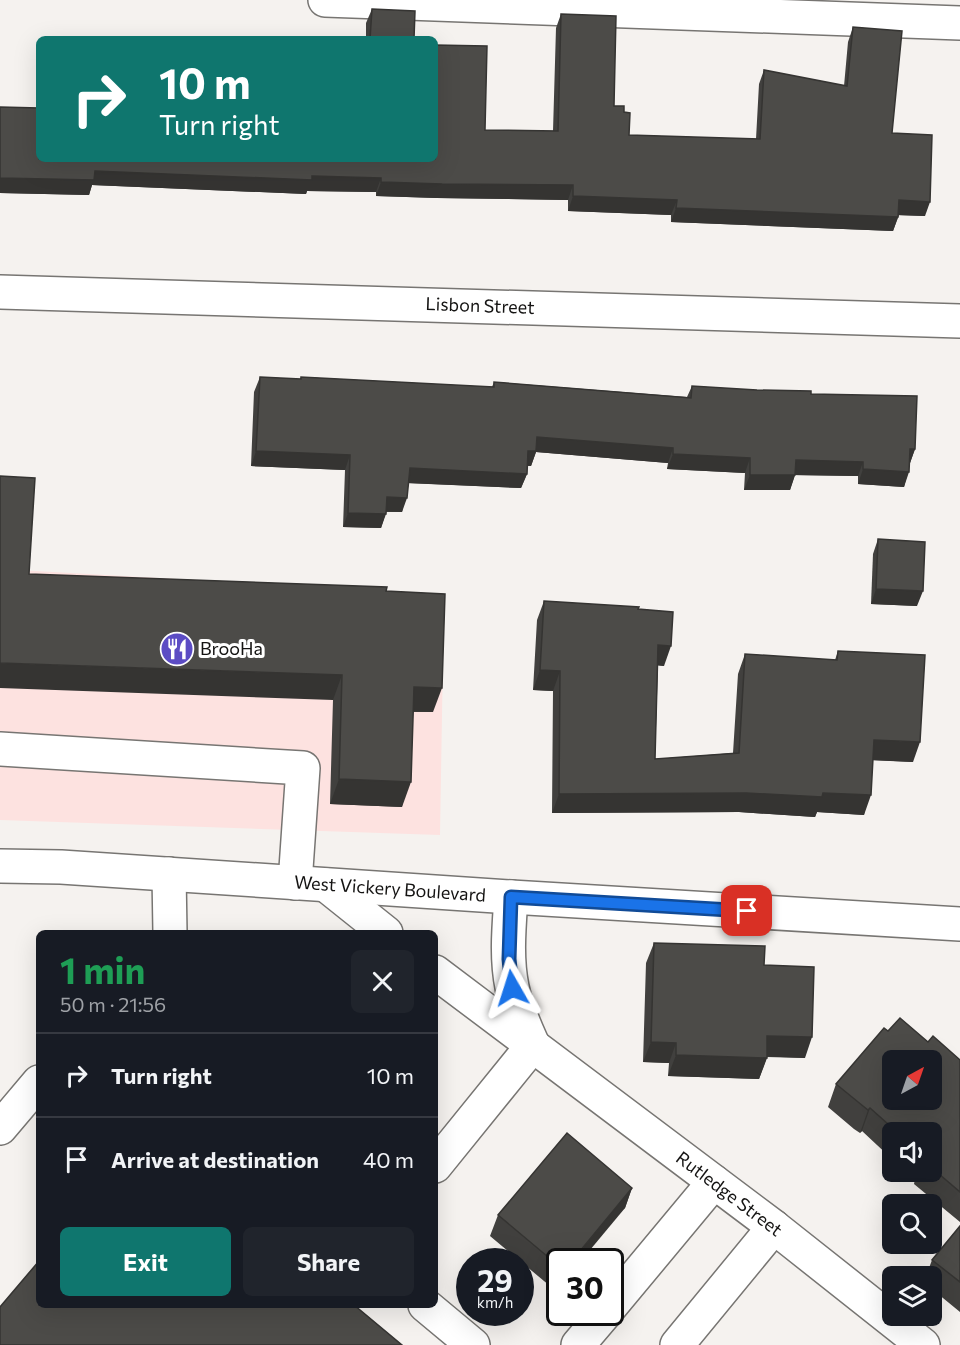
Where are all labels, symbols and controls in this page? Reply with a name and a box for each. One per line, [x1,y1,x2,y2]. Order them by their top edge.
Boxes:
text: 10 m [159,56,251,108]
icon: right [60,60,138,138]
text: Turn right [159,108,279,141]
street label: Lisbon Street [425,292,535,318]
restaurant icon: BrooHa [159,631,195,667]
place label: BrooHa [200,637,263,659]
street label: West Vickery Boulevard [293,870,487,906]
pin [721,885,772,936]
icon: arrive [730,894,763,927]
text: 1 min [60,947,145,991]
button: close [351,950,414,1013]
position arrow [480,956,544,1020]
text: 50 m · 21:56 [60,992,166,1016]
north arrow [882,1050,942,1110]
map controls [882,1050,942,1326]
icon: right [60,1059,93,1092]
text: Turn right [111,1062,212,1089]
text: 10 m [367,1062,414,1089]
button: sound [882,1122,942,1182]
icon: arrive [60,1143,93,1176]
text: Arrive at destination [111,1146,319,1173]
text: 40 m [363,1146,414,1173]
street label: Rutledge Street [672,1146,787,1240]
button: search [882,1194,942,1254]
button: Exit [60,1227,231,1296]
button: Share [243,1227,414,1296]
speed limit sign: 30 [546,1248,624,1326]
text: 29 [477,1261,513,1298]
button: layers [882,1266,942,1326]
text: km/h [477,1293,513,1311]

